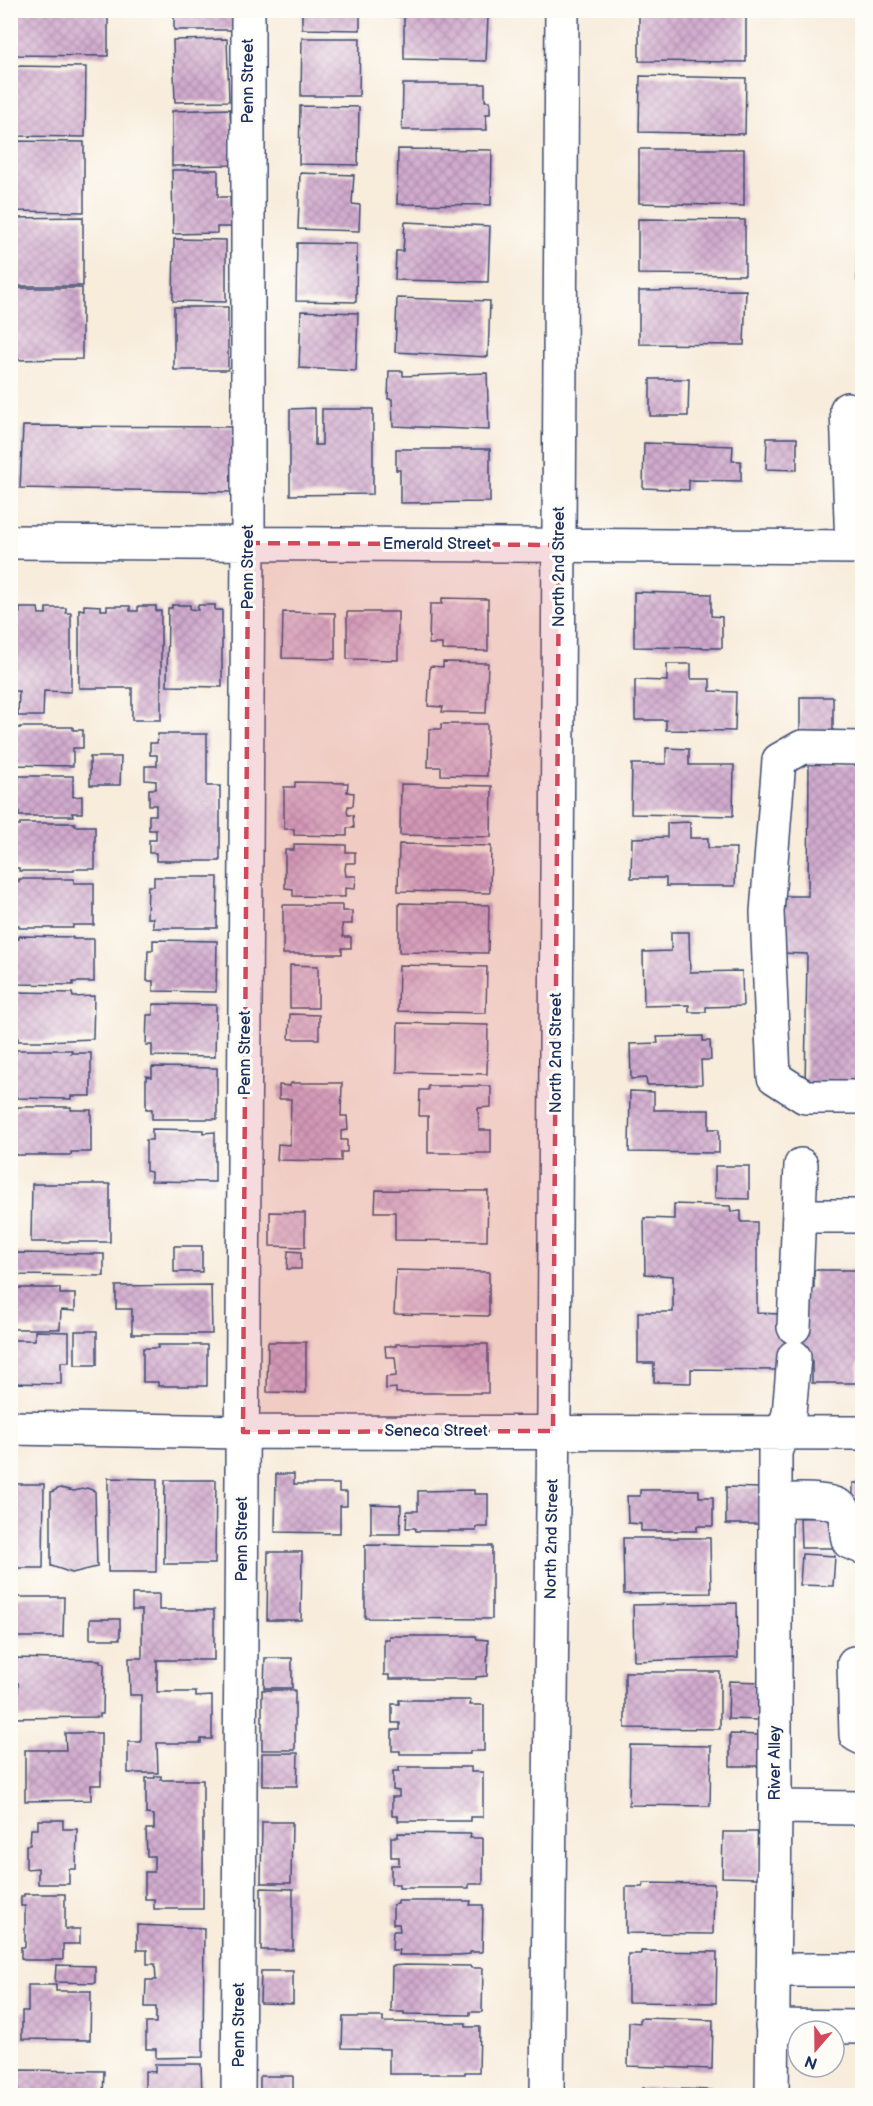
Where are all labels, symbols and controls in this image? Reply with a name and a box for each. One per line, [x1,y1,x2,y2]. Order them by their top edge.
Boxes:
street label: Penn Street [239,38,258,123]
street label: North 2nd Street [550,507,569,627]
street label: Penn Street [239,524,258,609]
street label: Emerald Street [383,535,491,554]
street label: North 2nd Street [547,993,566,1113]
street label: Penn Street [236,1010,255,1095]
street label: Seneca Street [384,1422,488,1441]
street label: North 2nd Street [541,1478,563,1600]
street label: Penn Street [233,1496,252,1581]
street label: River Alley [766,1725,785,1801]
street label: Penn Street [230,1982,249,2067]
north arrow [786,2019,846,2079]
text: N [802,2051,820,2073]

